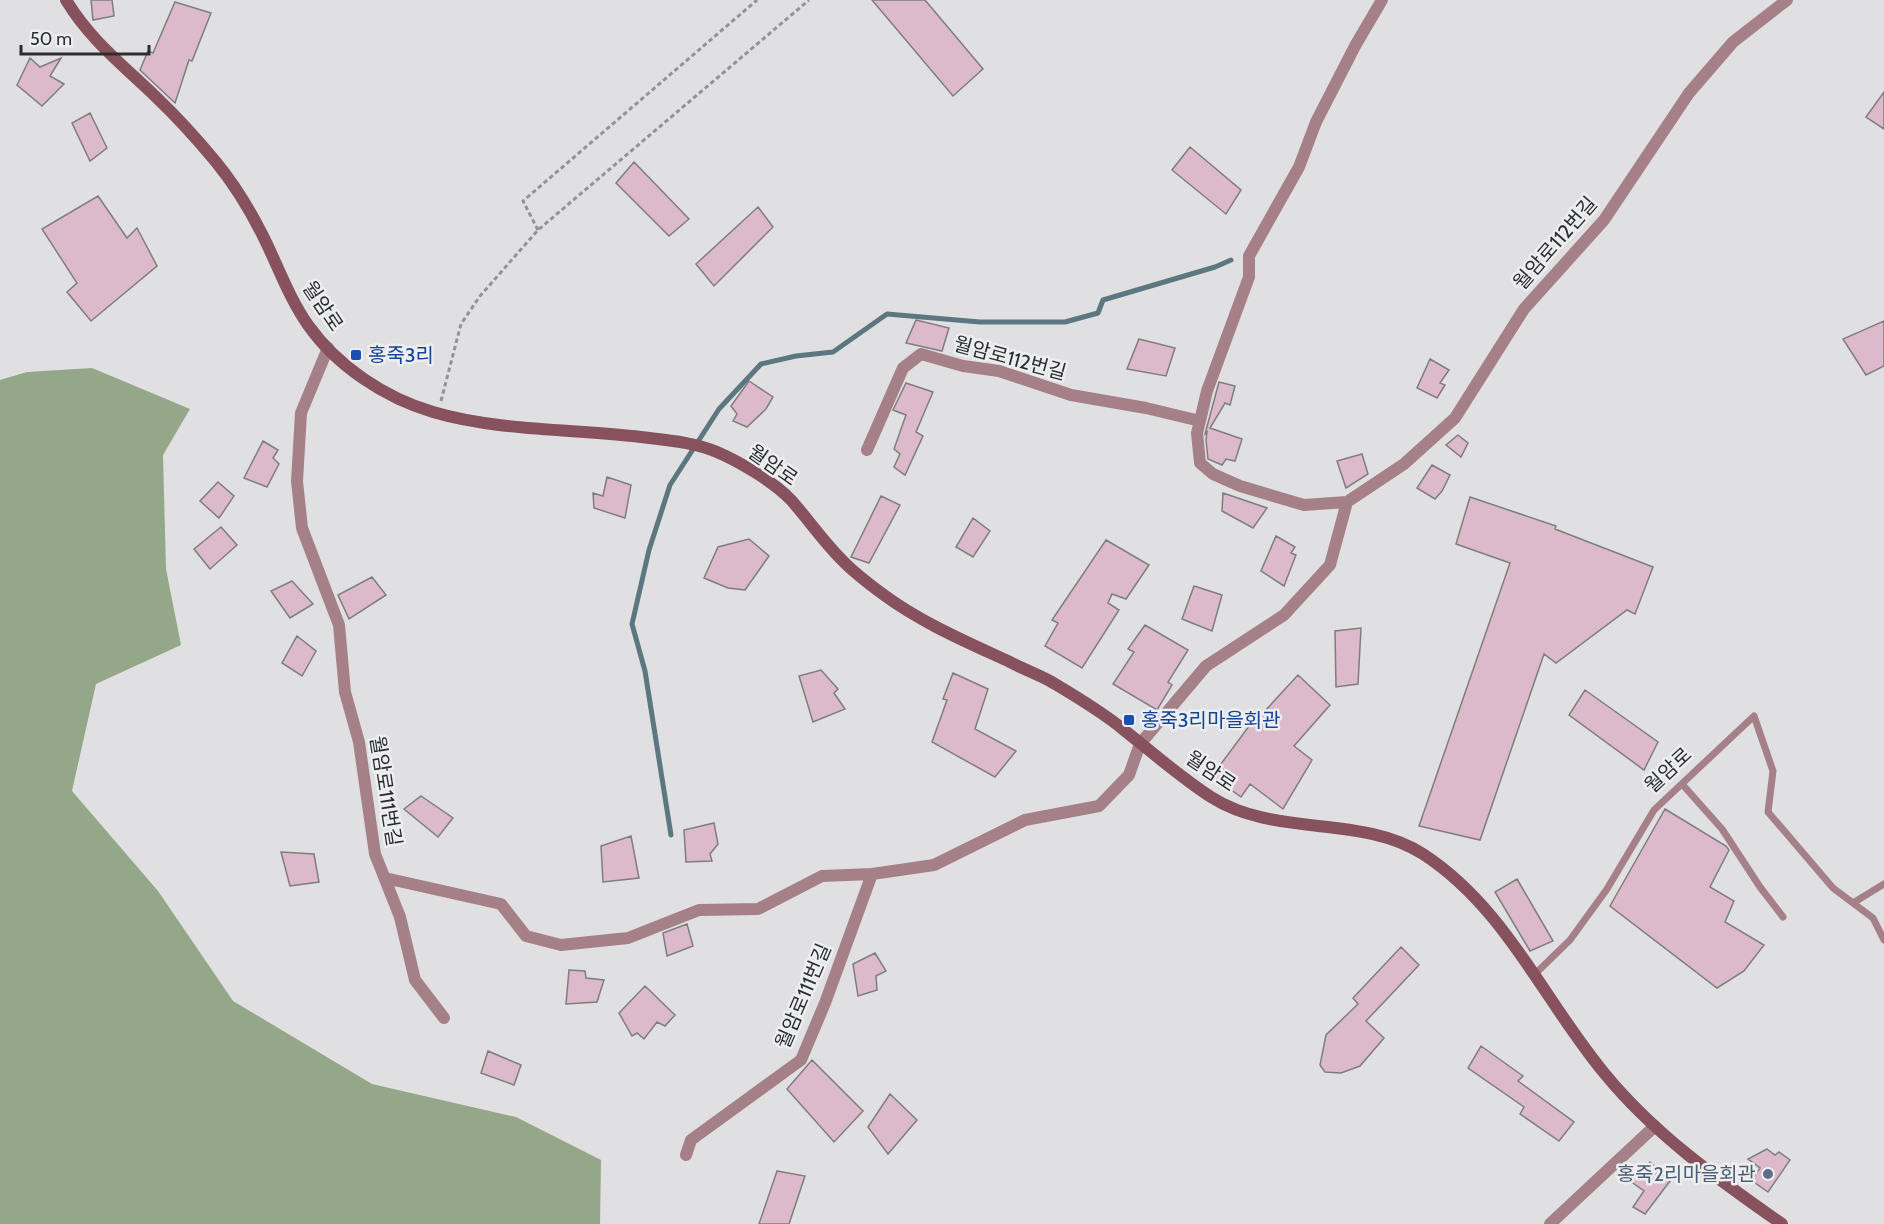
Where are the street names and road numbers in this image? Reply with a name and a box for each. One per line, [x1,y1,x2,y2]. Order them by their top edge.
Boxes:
street label: 월암로112번길 [1508,192,1602,294]
street label: 월암로 [298,276,348,336]
street label: 월암로112번길 [951,331,1069,385]
street label: 월암로 [744,439,802,491]
street label: 월암로111번길 [365,734,407,848]
street label: 월암로 [1640,742,1696,798]
street label: 월암로 [1181,746,1241,796]
street label: 월암로111번길 [770,940,836,1052]

